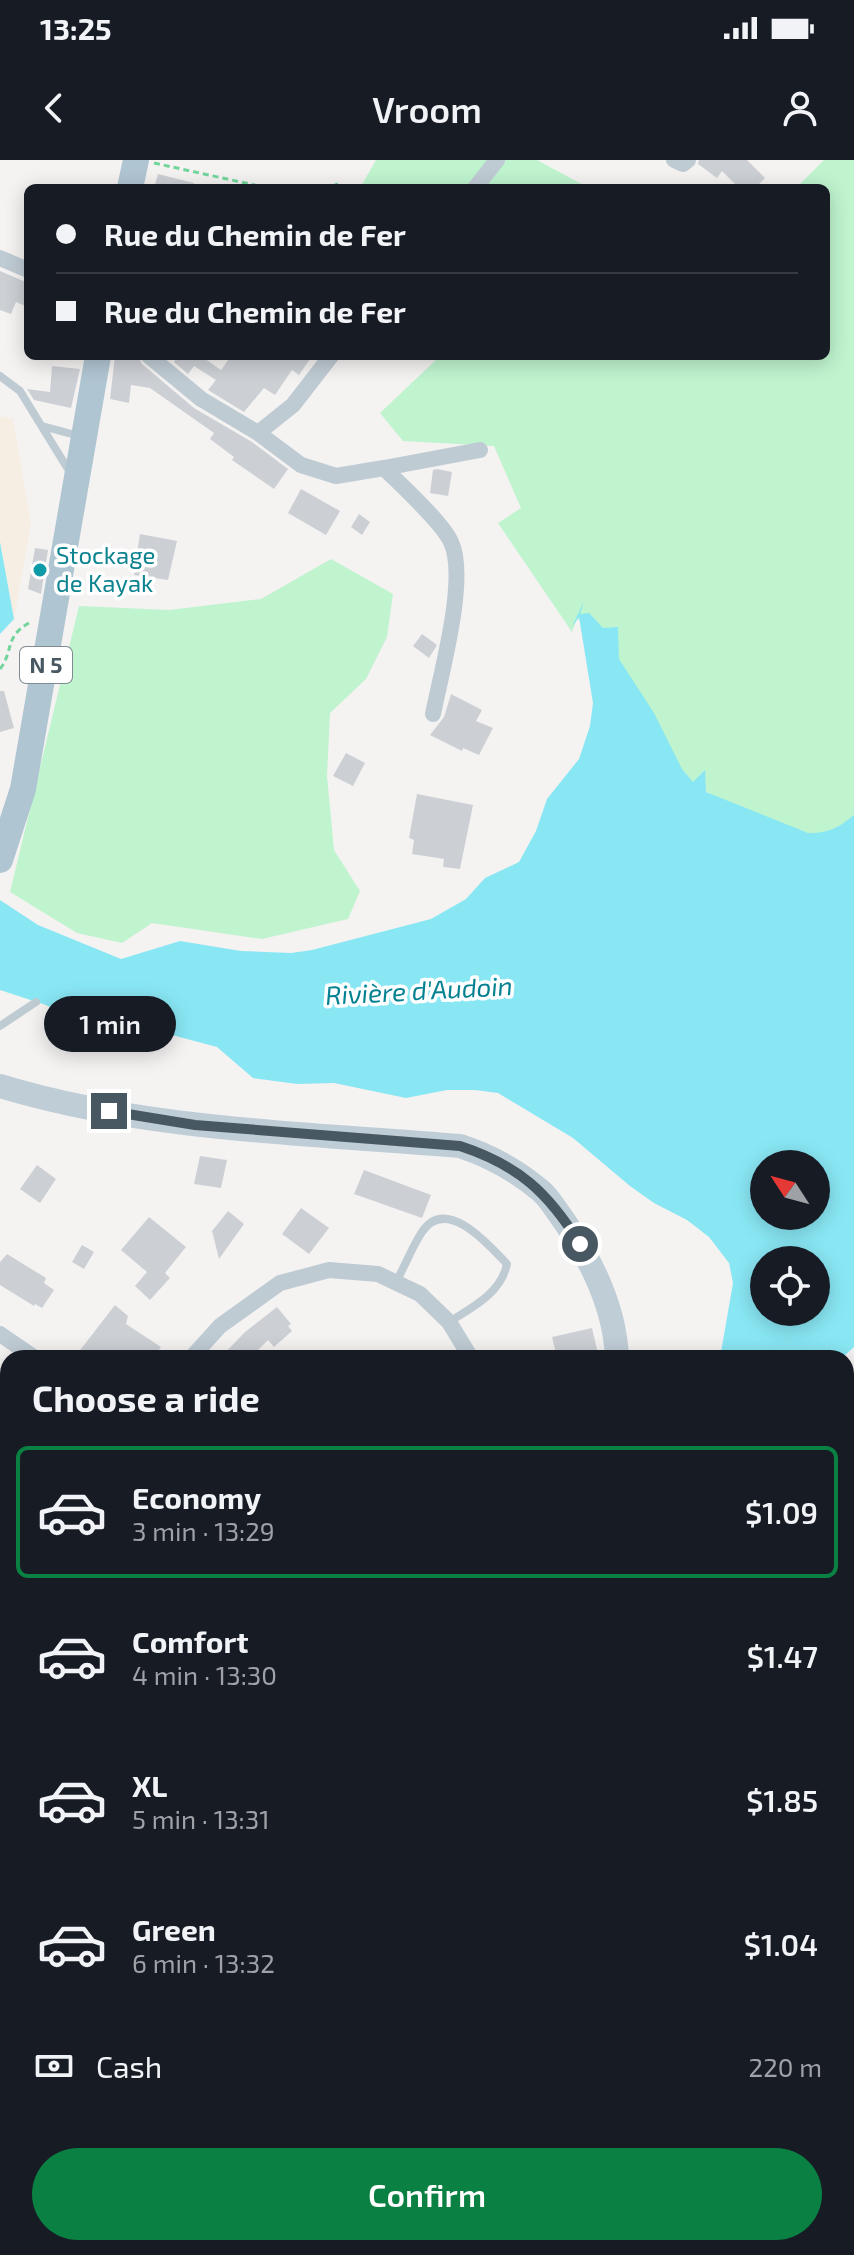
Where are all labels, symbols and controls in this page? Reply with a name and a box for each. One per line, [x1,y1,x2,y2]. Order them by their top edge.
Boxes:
text: 13:25 [40,10,112,46]
icon: back [32,86,76,130]
icon: person [778,86,822,130]
text: Vroom [372,87,482,130]
text: Rue du Chemin de Fer [104,216,406,252]
text: Rue du Chemin de Fer [104,293,406,329]
place label: Stockage de Kayak [56,540,155,597]
marker: Stockage de Kayak [31,561,49,579]
road number: N 5 [20,647,72,683]
water label: Rivière d'Audoin [324,969,513,1010]
callout: 1 min [43,995,175,1051]
text: 1 min [79,1008,141,1039]
route end [91,1093,127,1129]
north arrow [750,1150,830,1230]
map controls [750,1150,830,1326]
route start [562,1226,598,1262]
button: locate [750,1246,830,1326]
text: Choose a ride [32,1376,260,1419]
icon: car [36,1476,108,1548]
text: Economy [132,1479,261,1515]
text: $1.09 [745,1494,818,1530]
text: 3 min · 13:29 [132,1515,275,1546]
icon: car [36,1620,108,1692]
text: Comfort [132,1623,249,1659]
text: $1.47 [747,1638,818,1674]
text: 4 min · 13:30 [132,1659,277,1690]
icon: car [36,1764,108,1836]
text: XL [132,1767,167,1803]
text: $1.85 [746,1782,818,1818]
text: 5 min · 13:31 [132,1803,270,1834]
icon: car [36,1908,108,1980]
text: Green [132,1911,216,1947]
text: $1.04 [744,1926,818,1962]
text: 6 min · 13:32 [132,1947,275,1978]
icon: cash [32,2044,76,2088]
text: Cash [96,2048,162,2084]
text: 220 m [749,2051,822,2082]
button: Confirm [32,2148,822,2240]

